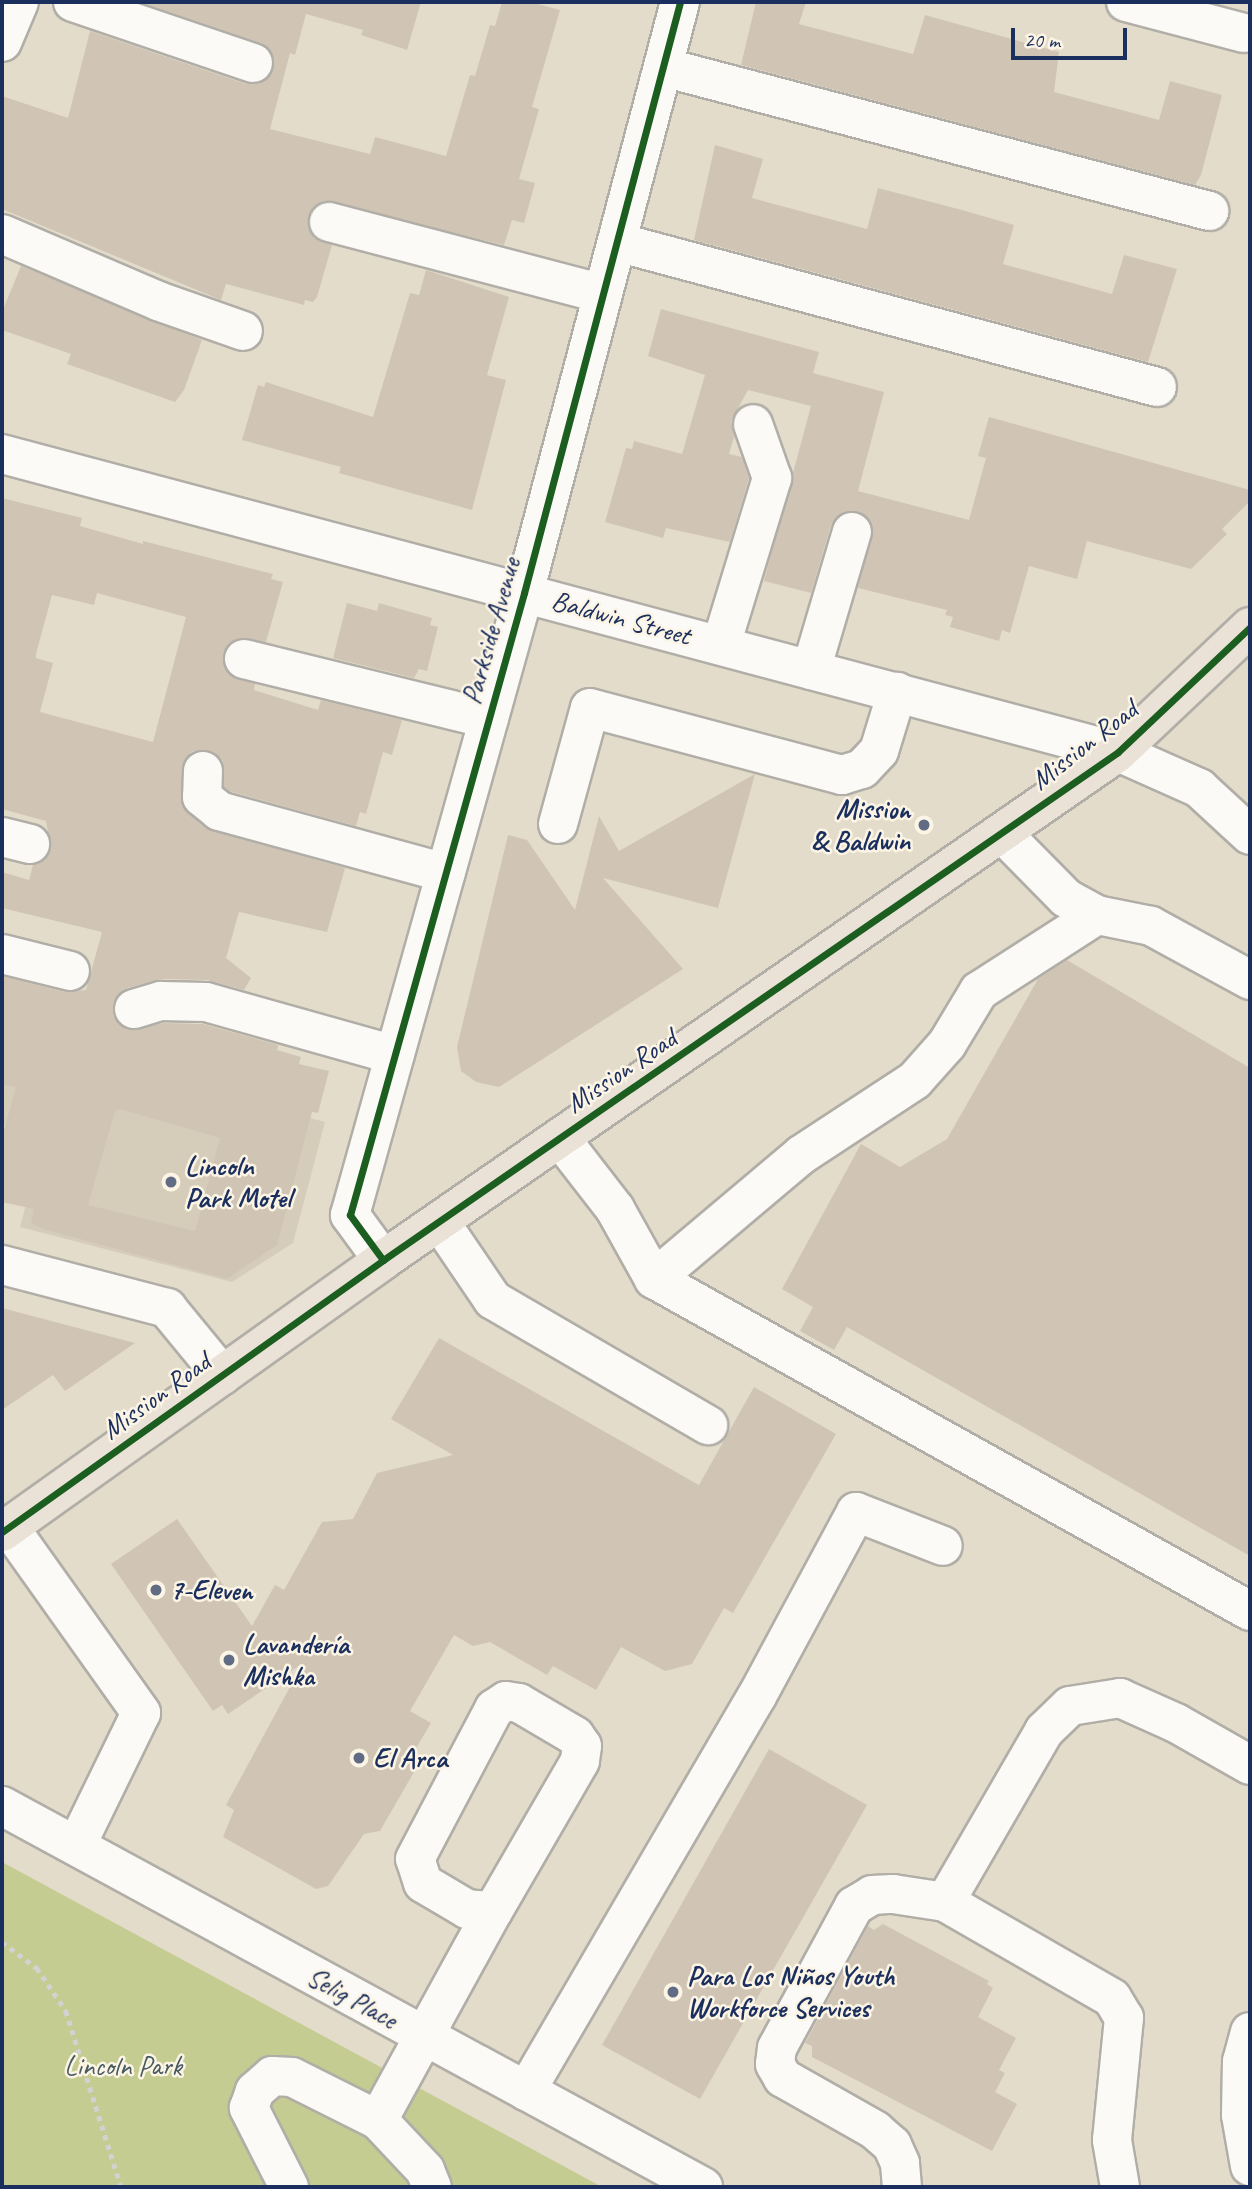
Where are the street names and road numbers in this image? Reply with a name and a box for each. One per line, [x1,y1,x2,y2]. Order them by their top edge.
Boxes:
street label: Parkside Avenue [454,554,528,708]
street label: Baldwin Street [548,583,694,653]
street label: Mission Road [1024,693,1144,797]
street label: Mission Road [559,1022,683,1120]
street label: Mission Road [95,1345,217,1447]
street label: Selig Place [301,1959,403,2037]

